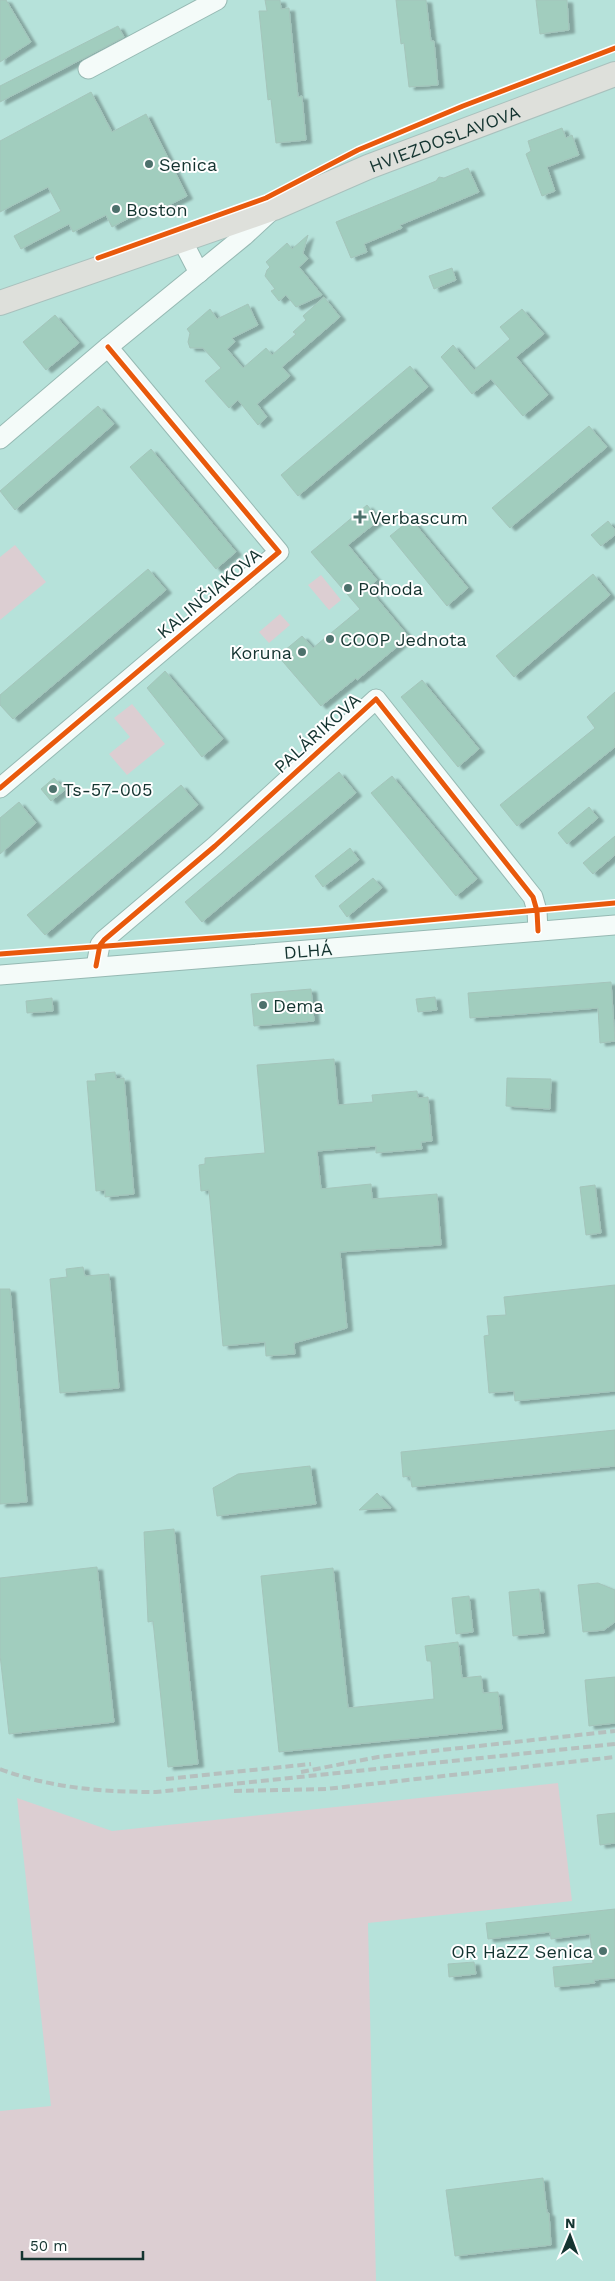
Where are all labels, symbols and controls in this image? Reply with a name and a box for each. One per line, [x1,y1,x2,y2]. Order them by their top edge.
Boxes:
street label: HVIEZDOSLAVOVA [366,100,523,176]
place label: Senica [159,154,217,175]
marker: Senica [143,158,155,170]
place label: Boston [126,199,188,220]
marker: Boston [110,203,122,215]
place label: Verbascum [370,507,468,528]
marker: Verbascum [354,511,366,523]
street label: KALINČIAKOVA [153,543,265,643]
place label: Pohoda [358,578,423,599]
marker: Pohoda [342,582,354,594]
place label: COOP Jednota [340,629,467,650]
marker: COOP Jednota [324,633,336,645]
place label: Koruna [230,642,292,663]
marker: Koruna [296,646,308,658]
street label: PALÁRIKOVA [270,689,365,777]
place label: Ts-57-005 [63,779,153,800]
marker: Ts-57-005 [47,783,59,795]
street label: DLHÁ [283,938,333,962]
place label: Dema [273,995,324,1016]
marker: Dema [257,999,269,1011]
place label: OR HaZZ Senica [451,1941,593,1962]
marker: OR HaZZ Senica [597,1945,609,1957]
north arrow [545,2211,595,2261]
text: N [565,2215,576,2231]
scale bar [22,2228,144,2260]
text: 50 m [30,2237,67,2255]

